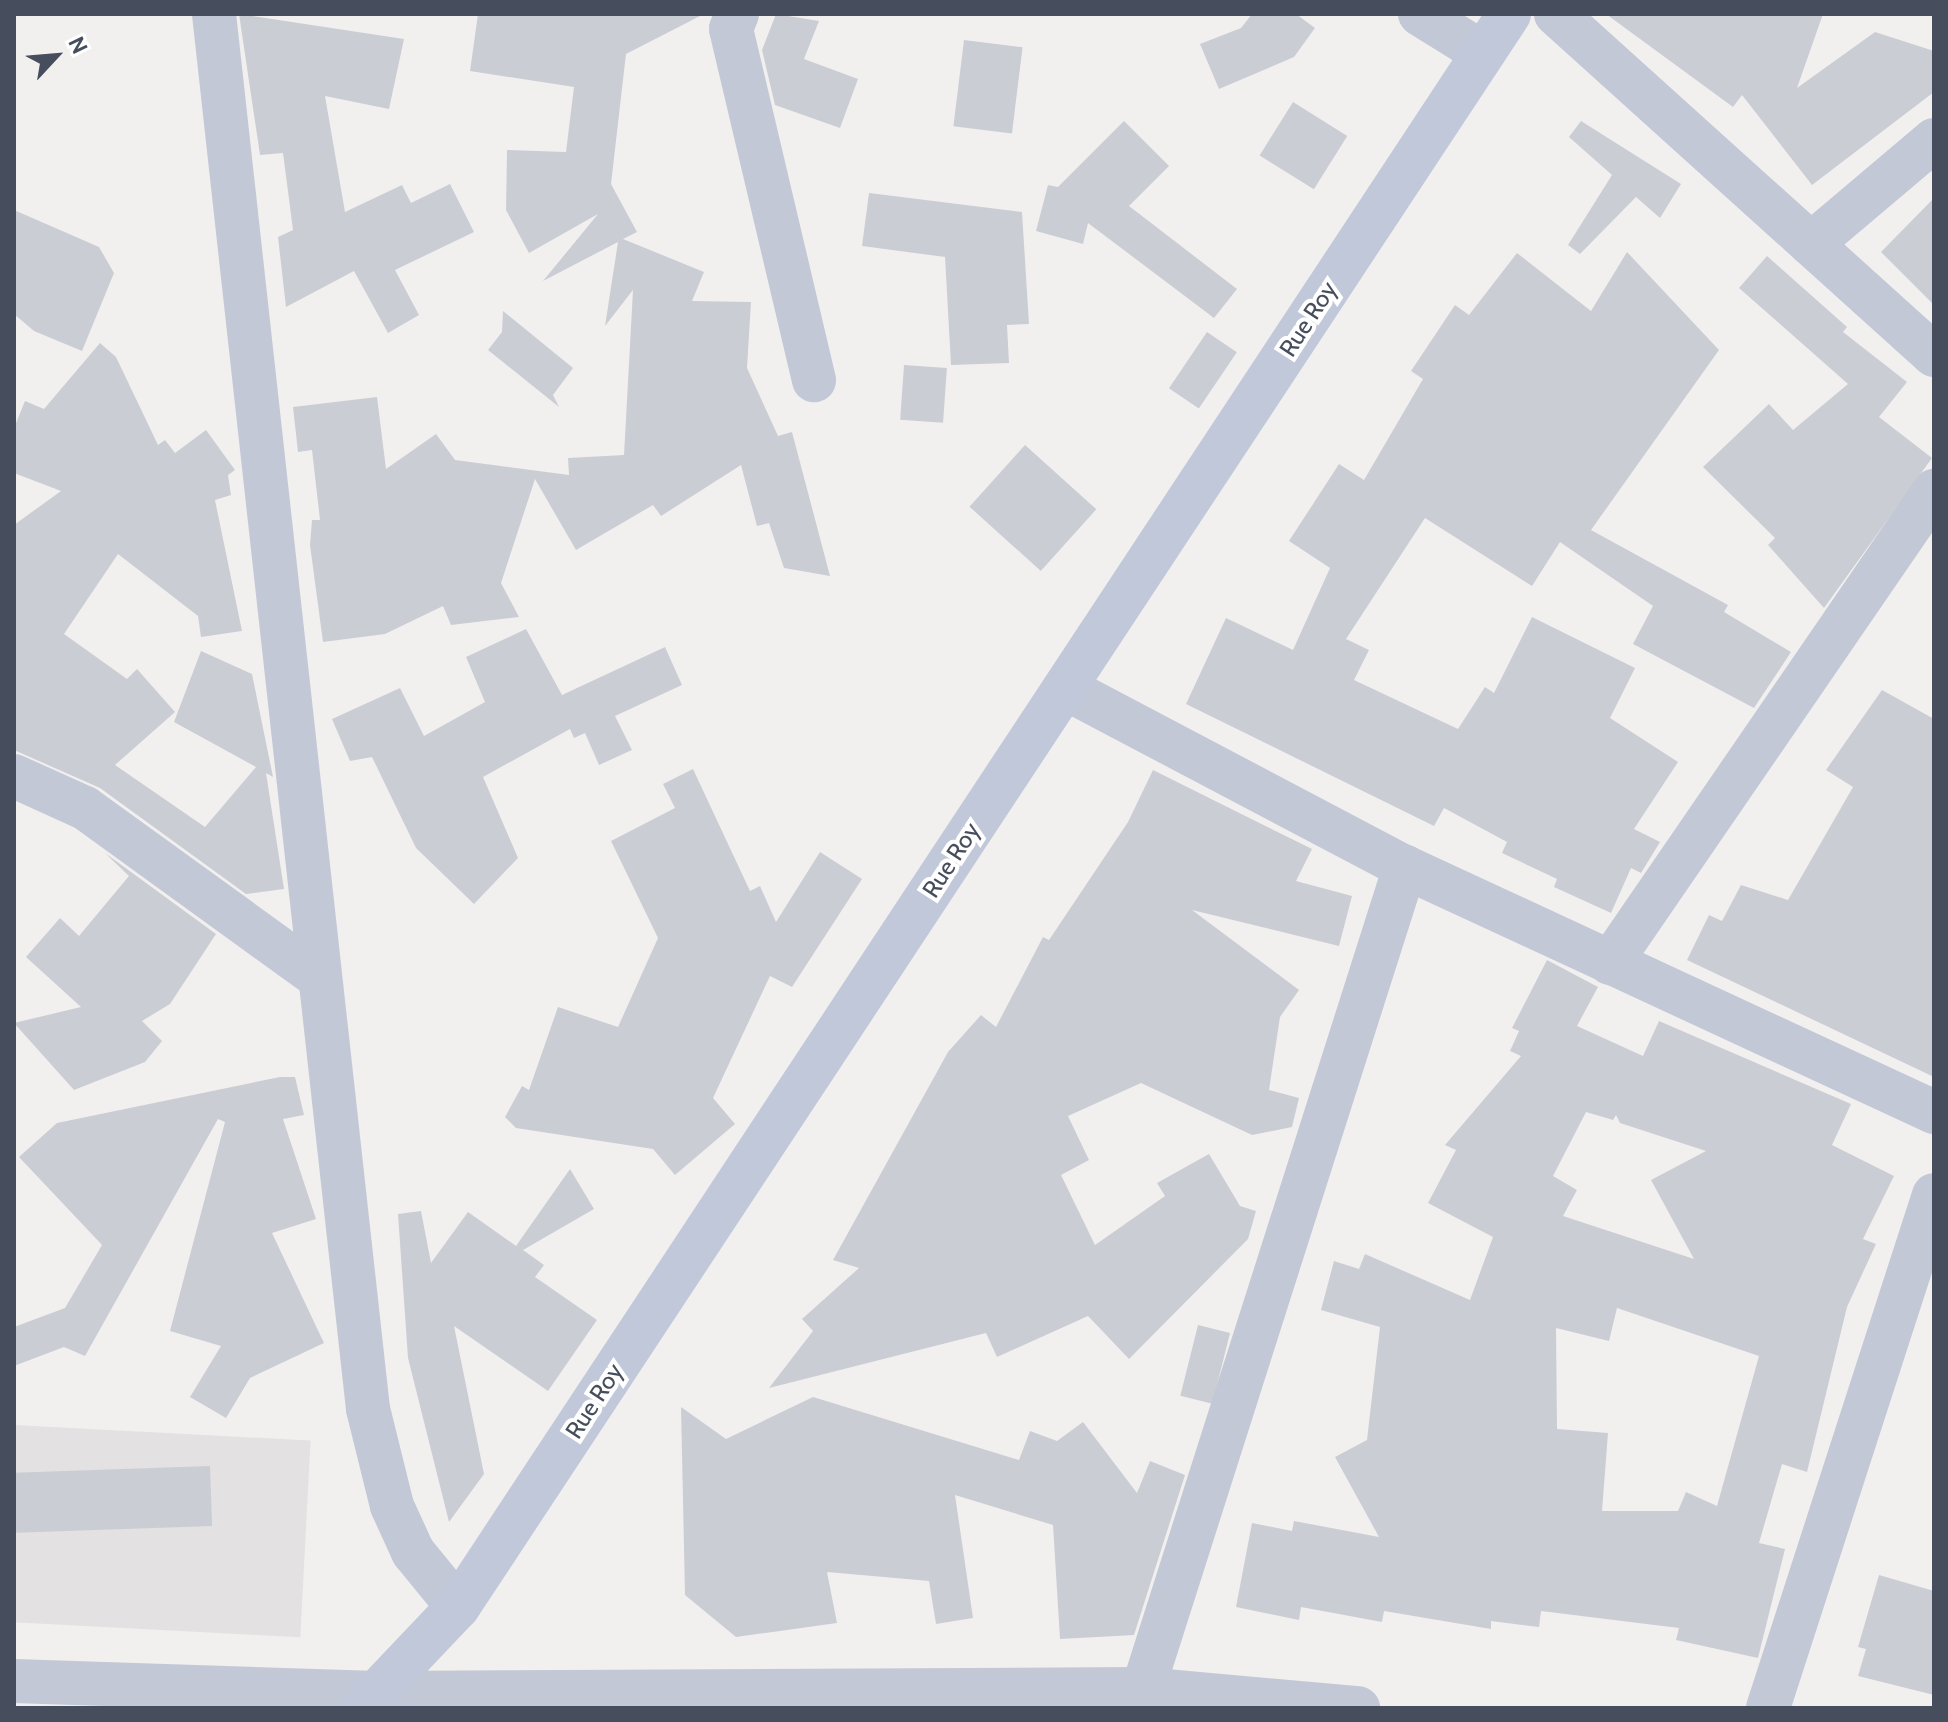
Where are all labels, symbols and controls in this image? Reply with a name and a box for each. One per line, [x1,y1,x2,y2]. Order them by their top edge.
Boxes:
north arrow [16,16,96,96]
text: N [62,32,94,58]
street label: Rue Roy [1273,276,1343,362]
street label: Rue Roy [916,817,986,903]
street label: Rue Roy [559,1358,629,1444]

